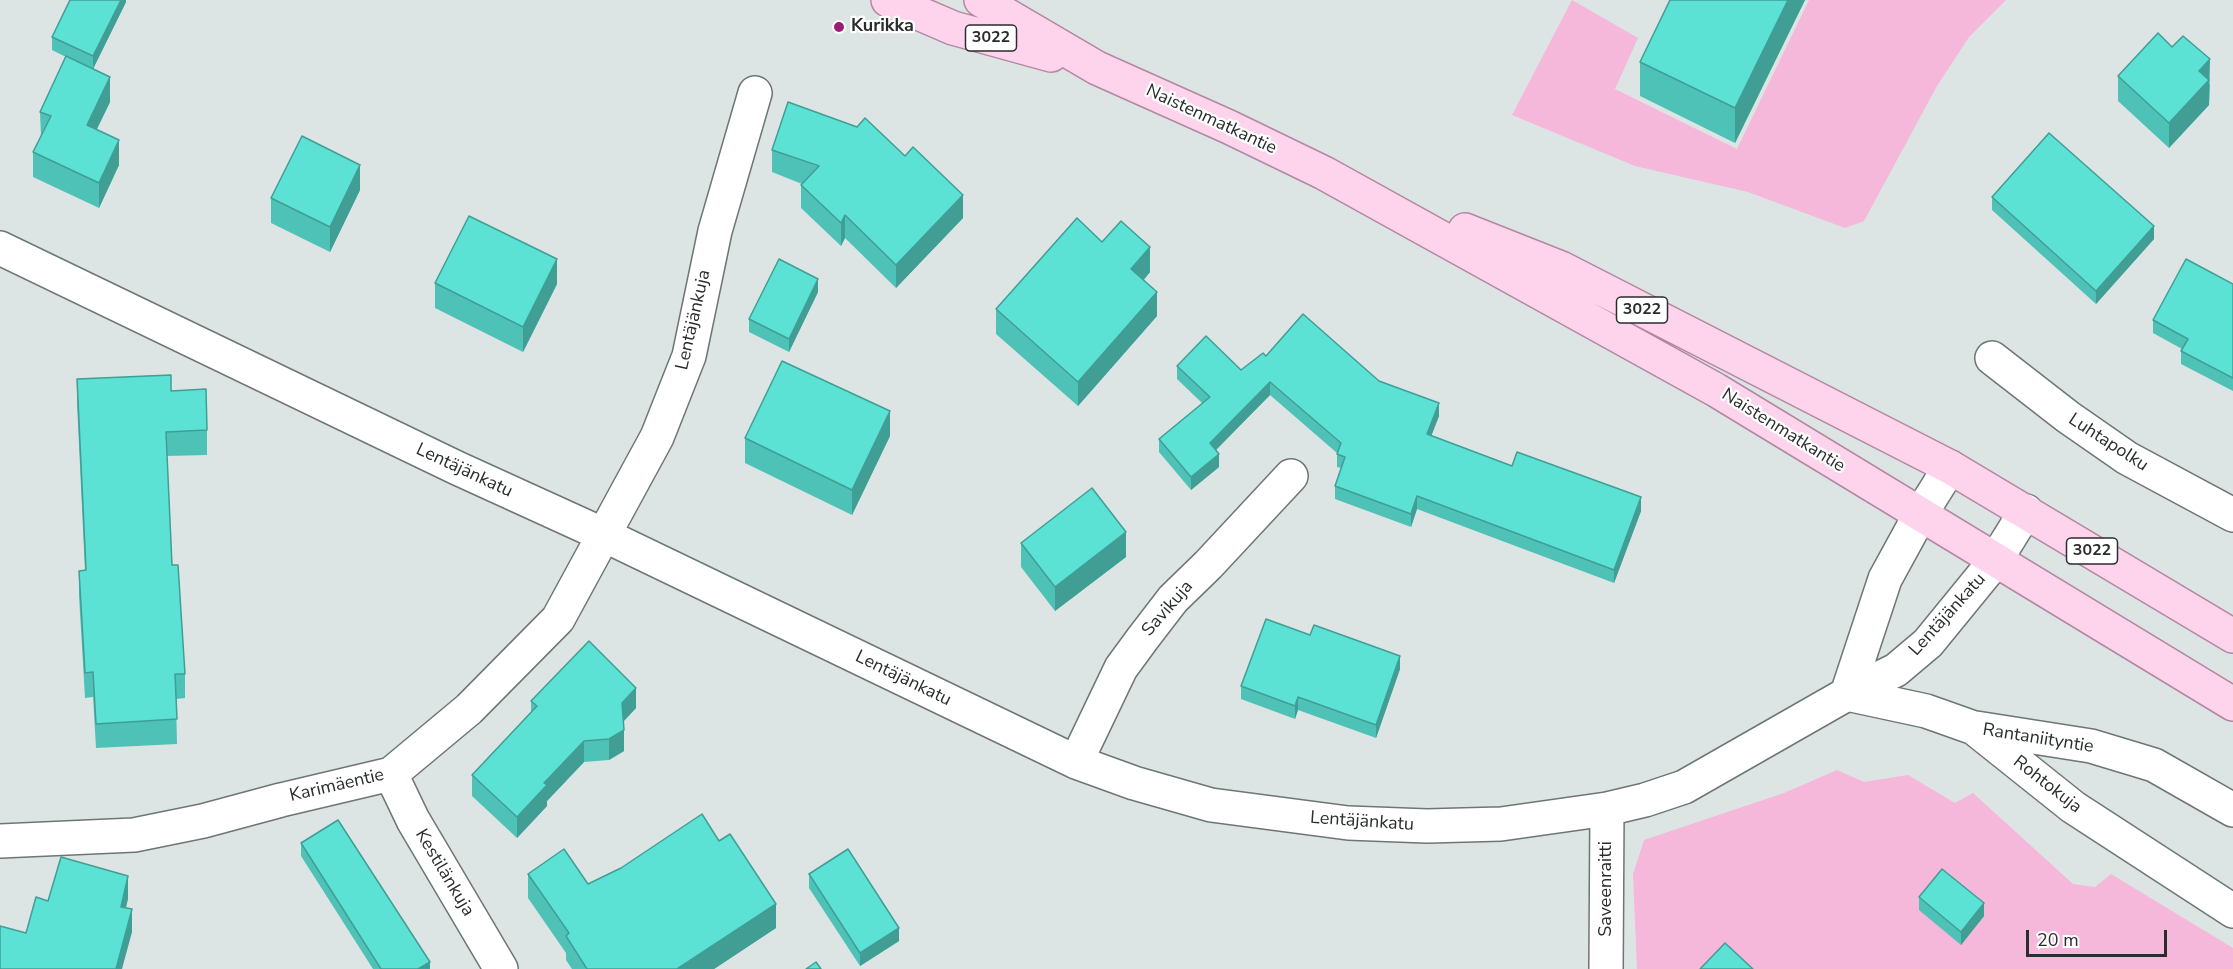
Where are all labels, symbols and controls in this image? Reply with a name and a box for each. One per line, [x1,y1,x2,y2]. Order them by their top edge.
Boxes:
place label: Kurikka [851,16,914,38]
marker: Kurikka [832,20,846,34]
road number: 3022 [966,25,1016,51]
street label: Naistenmatkantie [1142,80,1280,160]
street label: Lentäjänkuja [672,268,716,372]
road number: 3022 [1616,297,1668,323]
street label: Naistenmatkantie [1717,384,1849,478]
street label: Luhtapolku [2064,409,2152,477]
street label: Lentäjänkatu [412,439,516,503]
road number: 3022 [2066,538,2118,564]
street label: Lentäjänkatu [1905,569,1991,661]
street label: Savikuja [1138,577,1198,641]
street label: Lentäjänkatu [851,646,955,712]
street label: Rantaniityntie [1981,720,2095,758]
street label: Rohtokuja [2008,752,2086,818]
street label: Karimäentie [288,765,386,807]
street label: Lentäjänkatu [1309,808,1415,836]
street label: Kestilänkuja [410,826,478,920]
street label: Saveenraitti [1596,841,1618,937]
scale bar [2029,918,2170,956]
text: 20 m [2037,928,2079,952]

